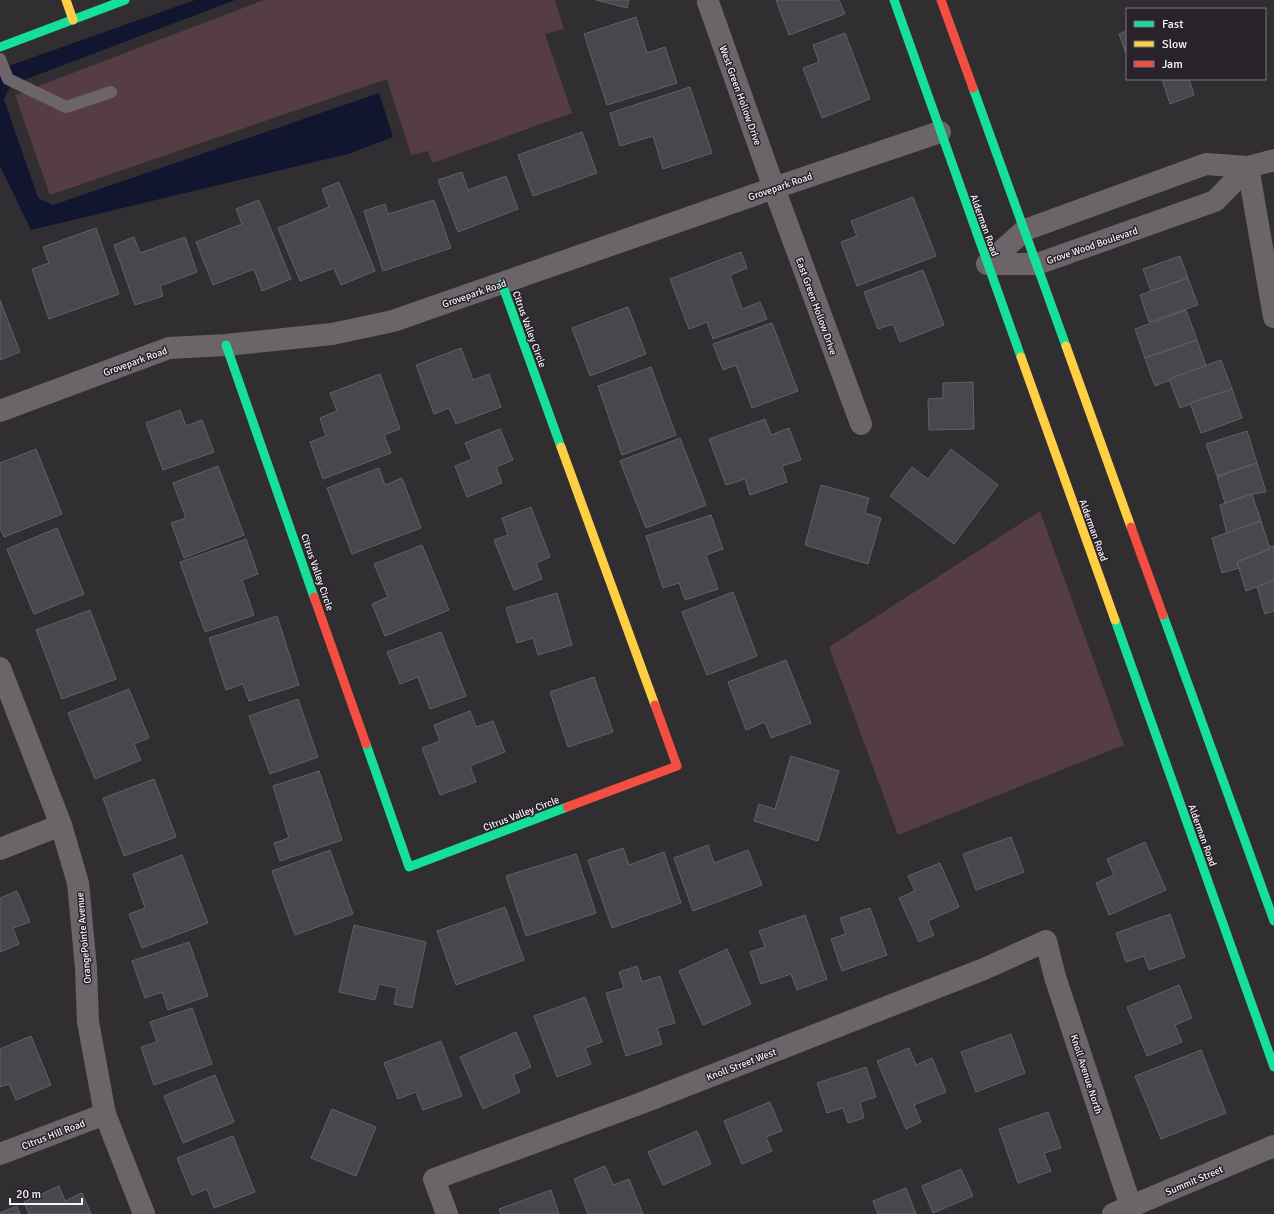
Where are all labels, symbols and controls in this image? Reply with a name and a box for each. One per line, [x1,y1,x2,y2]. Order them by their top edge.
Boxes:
legend [1126,8,1266,80]
text: Fast [1162,17,1183,32]
text: Slow [1162,37,1187,52]
street label: West Green Hollow Drive [716,44,764,147]
text: Jam [1162,57,1183,72]
street label: Grovepark Road [747,170,814,204]
street label: Alderman Road [967,193,1001,258]
street label: Grove Wood Boulevard [1045,225,1139,267]
street label: East Green Hollow Drive [793,256,839,357]
street label: Grovepark Road [441,277,508,311]
street label: Citrus Valley Circle [510,289,548,369]
street label: Grovepark Road [102,345,169,379]
street label: Alderman Road [1076,498,1110,563]
street label: Citrus Valley Circle [298,532,336,612]
street label: Citrus Valley Circle [482,794,561,834]
street label: Alderman Road [1185,803,1219,868]
street label: OrangePointe Avenue [74,892,94,984]
street label: Knoll Avenue North [1068,1033,1105,1116]
street label: Knoll Street West [705,1046,778,1084]
street label: Citrus Hill Road [20,1117,87,1152]
street label: Summit Street [1164,1163,1225,1198]
scale bar [10,1180,82,1206]
text: 20 m [16,1187,41,1202]

